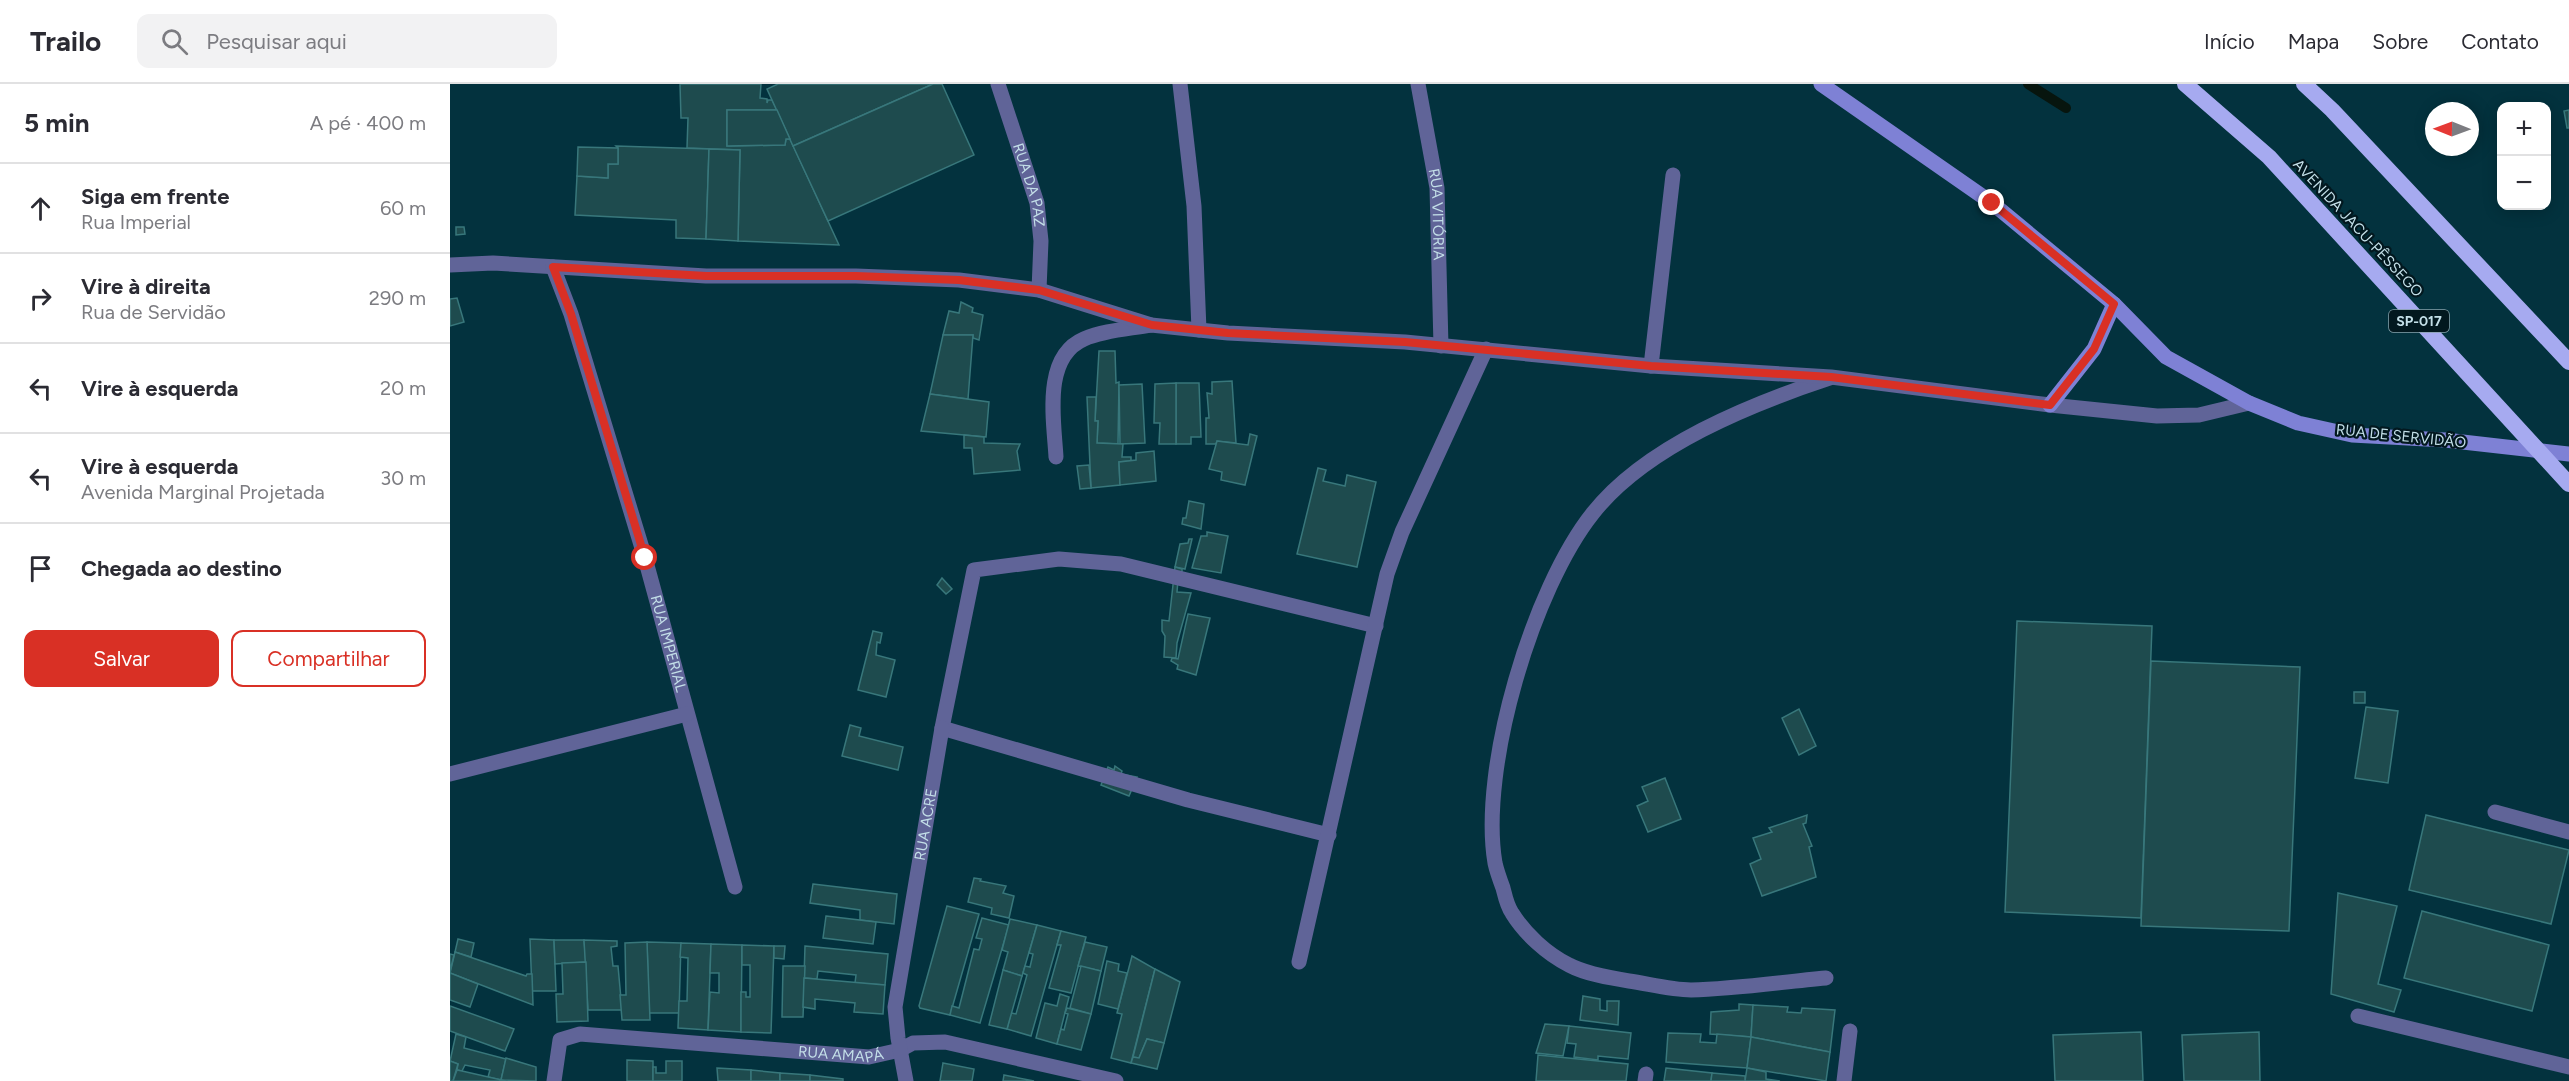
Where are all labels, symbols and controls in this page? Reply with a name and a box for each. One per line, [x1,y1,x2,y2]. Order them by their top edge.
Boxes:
search box [137,14,557,68]
text: Trailo [30,24,101,58]
icon: search [158,25,191,58]
text: Pesquisar aqui [206,28,347,55]
text: Início [2204,29,2255,54]
text: Mapa [2288,29,2339,54]
text: Sobre [2372,29,2428,54]
text: Contato [2461,29,2539,54]
north arrow [2425,102,2479,156]
map controls [2497,102,2551,210]
button: + [2497,102,2551,156]
text: 5 min [24,107,90,139]
text: A pé · 400 m [310,111,426,135]
street label: RUA DA PAZ [1009,141,1048,228]
street label: AVENIDA JACU-PÊSSEGO [2289,155,2427,301]
button: − [2497,156,2551,210]
street label: RUA VITÓRIA [1425,167,1448,260]
text: Siga em frente [81,183,229,210]
route end [1978,189,2004,215]
icon: ahead [24,192,57,225]
text: 60 m [380,196,426,220]
text: Rua Imperial [81,210,191,234]
text: Vire à direita [81,273,211,300]
icon: right [24,282,57,315]
text: 290 m [369,286,426,310]
text: Rua de Servidão [81,300,226,324]
road number: SP-017 [2389,310,2449,332]
icon: left [24,372,57,405]
text: Vire à esquerda [81,375,239,402]
text: 20 m [380,376,426,400]
street label: RUA DE SERVIDÃO [2335,420,2467,452]
text: Vire à esquerda [81,453,239,480]
icon: left [24,462,57,495]
text: 30 m [380,466,426,490]
text: Avenida Marginal Projetada [81,480,325,504]
route start [631,544,657,570]
icon: arrive [24,552,57,585]
text: Chegada ao destino [81,555,282,582]
street label: RUA IMPERIAL [647,593,690,694]
button: Salvar [24,630,219,687]
button: Compartilhar [231,630,426,687]
street label: RUA ACRE [911,787,941,862]
street label: RUA AMAPÁ [797,1042,885,1067]

